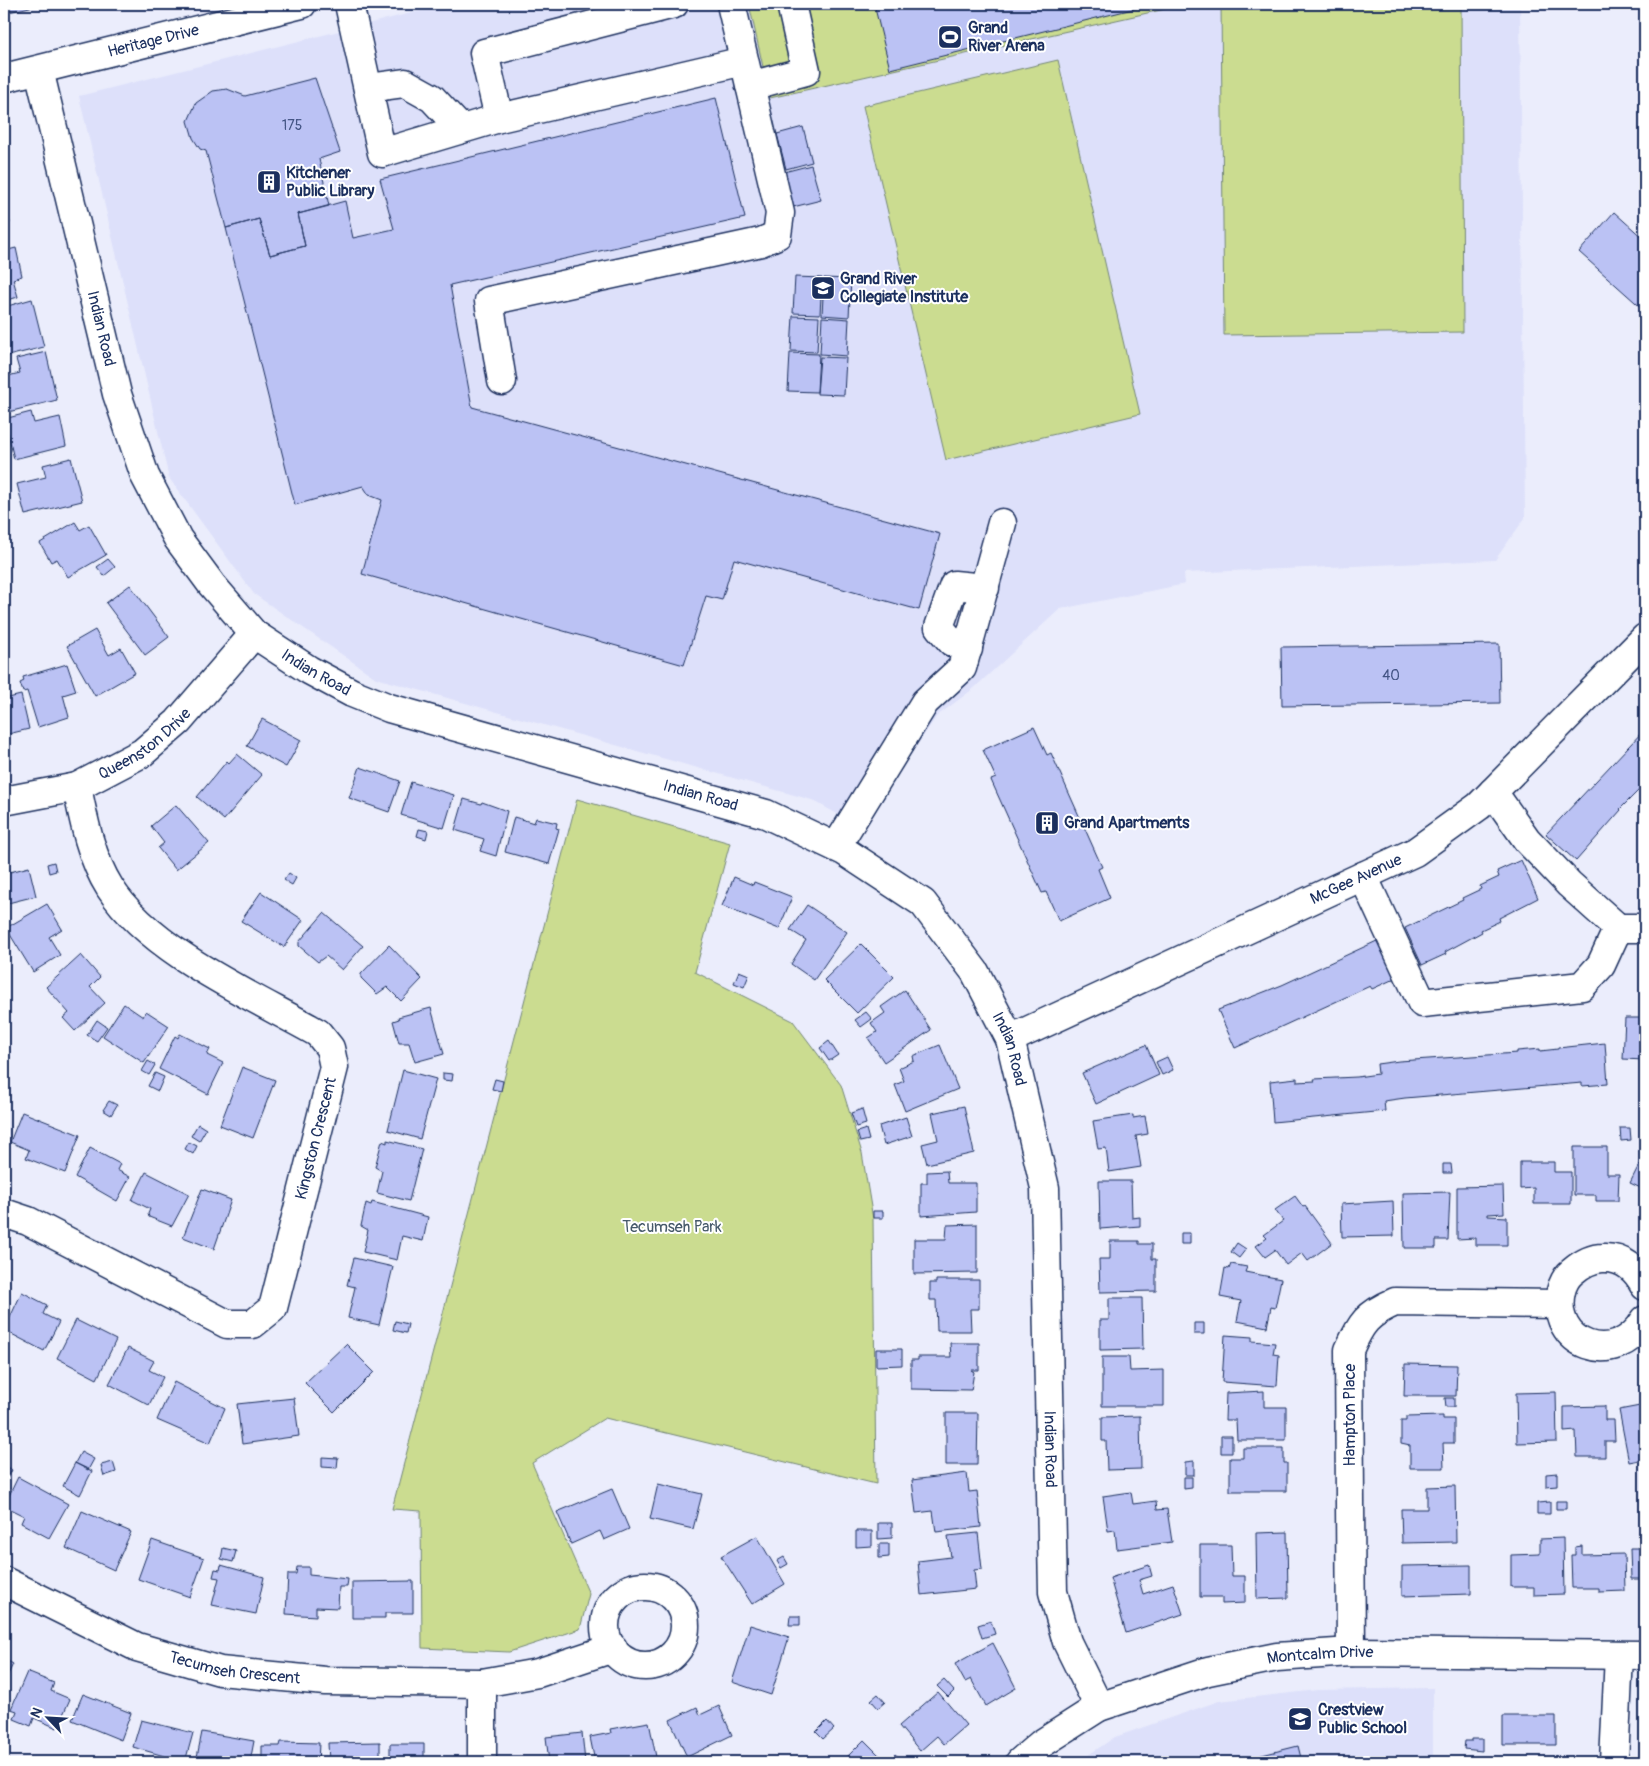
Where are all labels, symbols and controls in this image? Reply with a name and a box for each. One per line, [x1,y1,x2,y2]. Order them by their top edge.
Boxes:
place label: Grand River Arena [968,18,1045,56]
street label: Heritage Drive [106,20,201,62]
sports icon: Grand River Arena [937,24,963,50]
house number: 175 [282,117,302,134]
place label: Kitchener Public Library [286,163,375,201]
building icon: Kitchener Public Library [256,169,282,195]
place label: Grand River Collegiate Institute [840,269,969,307]
school or university icon: Grand River Collegiate Institute [810,275,836,301]
street label: Indian Road [83,289,120,368]
street label: Indian Road [278,645,354,701]
house number: 40 [1382,667,1400,684]
street label: Queenston Drive [95,704,196,784]
street label: Indian Road [661,776,740,816]
building icon: Grand Apartments [1034,810,1060,836]
place label: Grand Apartments [1064,813,1190,833]
street label: McGee Avenue [1307,849,1405,909]
street label: Indian Road [988,1009,1031,1088]
street label: Kingston Crescent [291,1075,341,1202]
park label: Tecumseh Park [622,1217,722,1237]
street label: Hampton Place [1340,1363,1360,1466]
street label: Indian Road [1039,1411,1061,1488]
street label: Montcalm Drive [1265,1642,1374,1669]
street label: Tecumseh Crescent [167,1647,302,1689]
north arrow [22,1694,72,1744]
place label: Crestview Public School [1318,1700,1407,1738]
text: N [27,1705,46,1721]
school or university icon: Crestview Public School [1287,1706,1313,1732]

